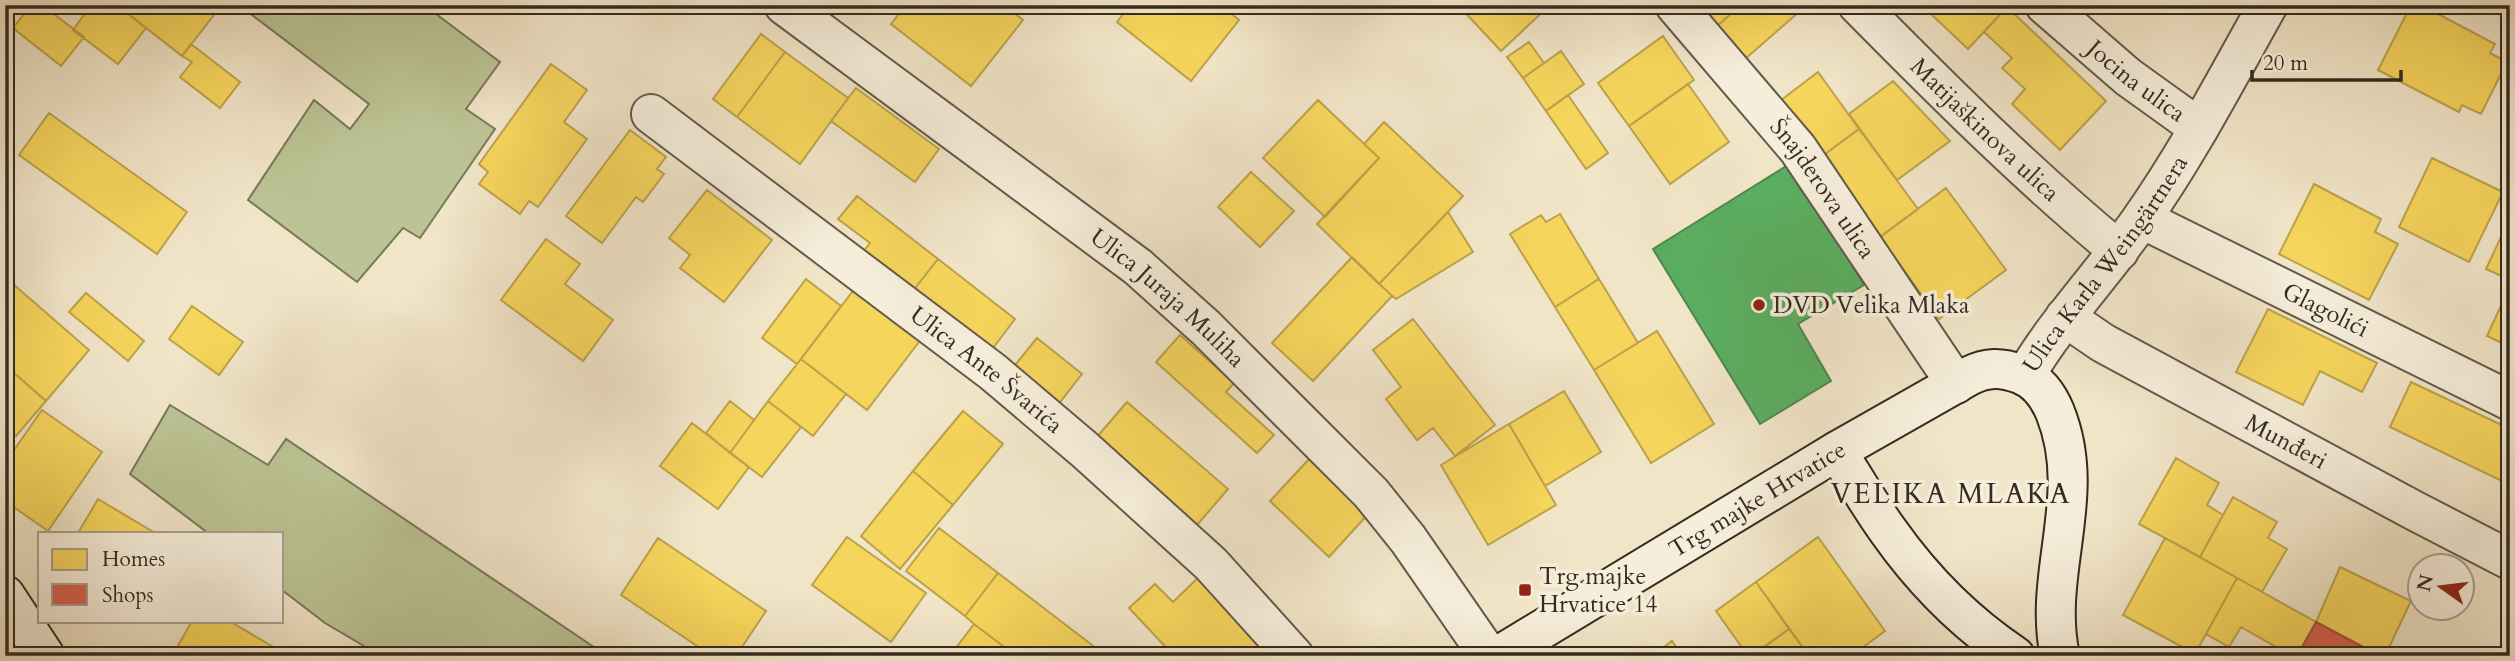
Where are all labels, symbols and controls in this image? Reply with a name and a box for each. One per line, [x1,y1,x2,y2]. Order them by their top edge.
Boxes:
street label: Jocina ulica [2077,31,2193,131]
scale bar [2252,38,2401,82]
text: 20 m [2263,49,2308,78]
street label: Matijaškinova ulica [1903,51,2067,210]
street label: Šnajderova ulica [1762,111,1884,266]
street label: Ulica Karla Weingärtnera [2015,149,2196,379]
street label: Ulica Juraja Muliha [1083,221,1253,375]
street label: Glagolići [2277,275,2375,346]
place label: DVD Velika Mlaka [1773,289,1970,322]
marker: DVD Velika Mlaka [1751,297,1767,313]
street label: Ulica Ante Švarića [903,299,1070,442]
street label: Munđeri [2239,406,2333,478]
street label: Trg majke Hrvatice [1663,433,1852,566]
district label: VELIKA MLAKA [1831,475,2071,513]
legend [38,532,284,622]
text: Homes [102,545,165,574]
north arrow [2406,552,2476,622]
place label: Trg majke Hrvatice 14 [1539,560,1658,621]
text: N [2411,571,2440,594]
text: Shops [102,581,154,610]
marker: Trg majke Hrvatice 14 [1517,582,1533,598]

